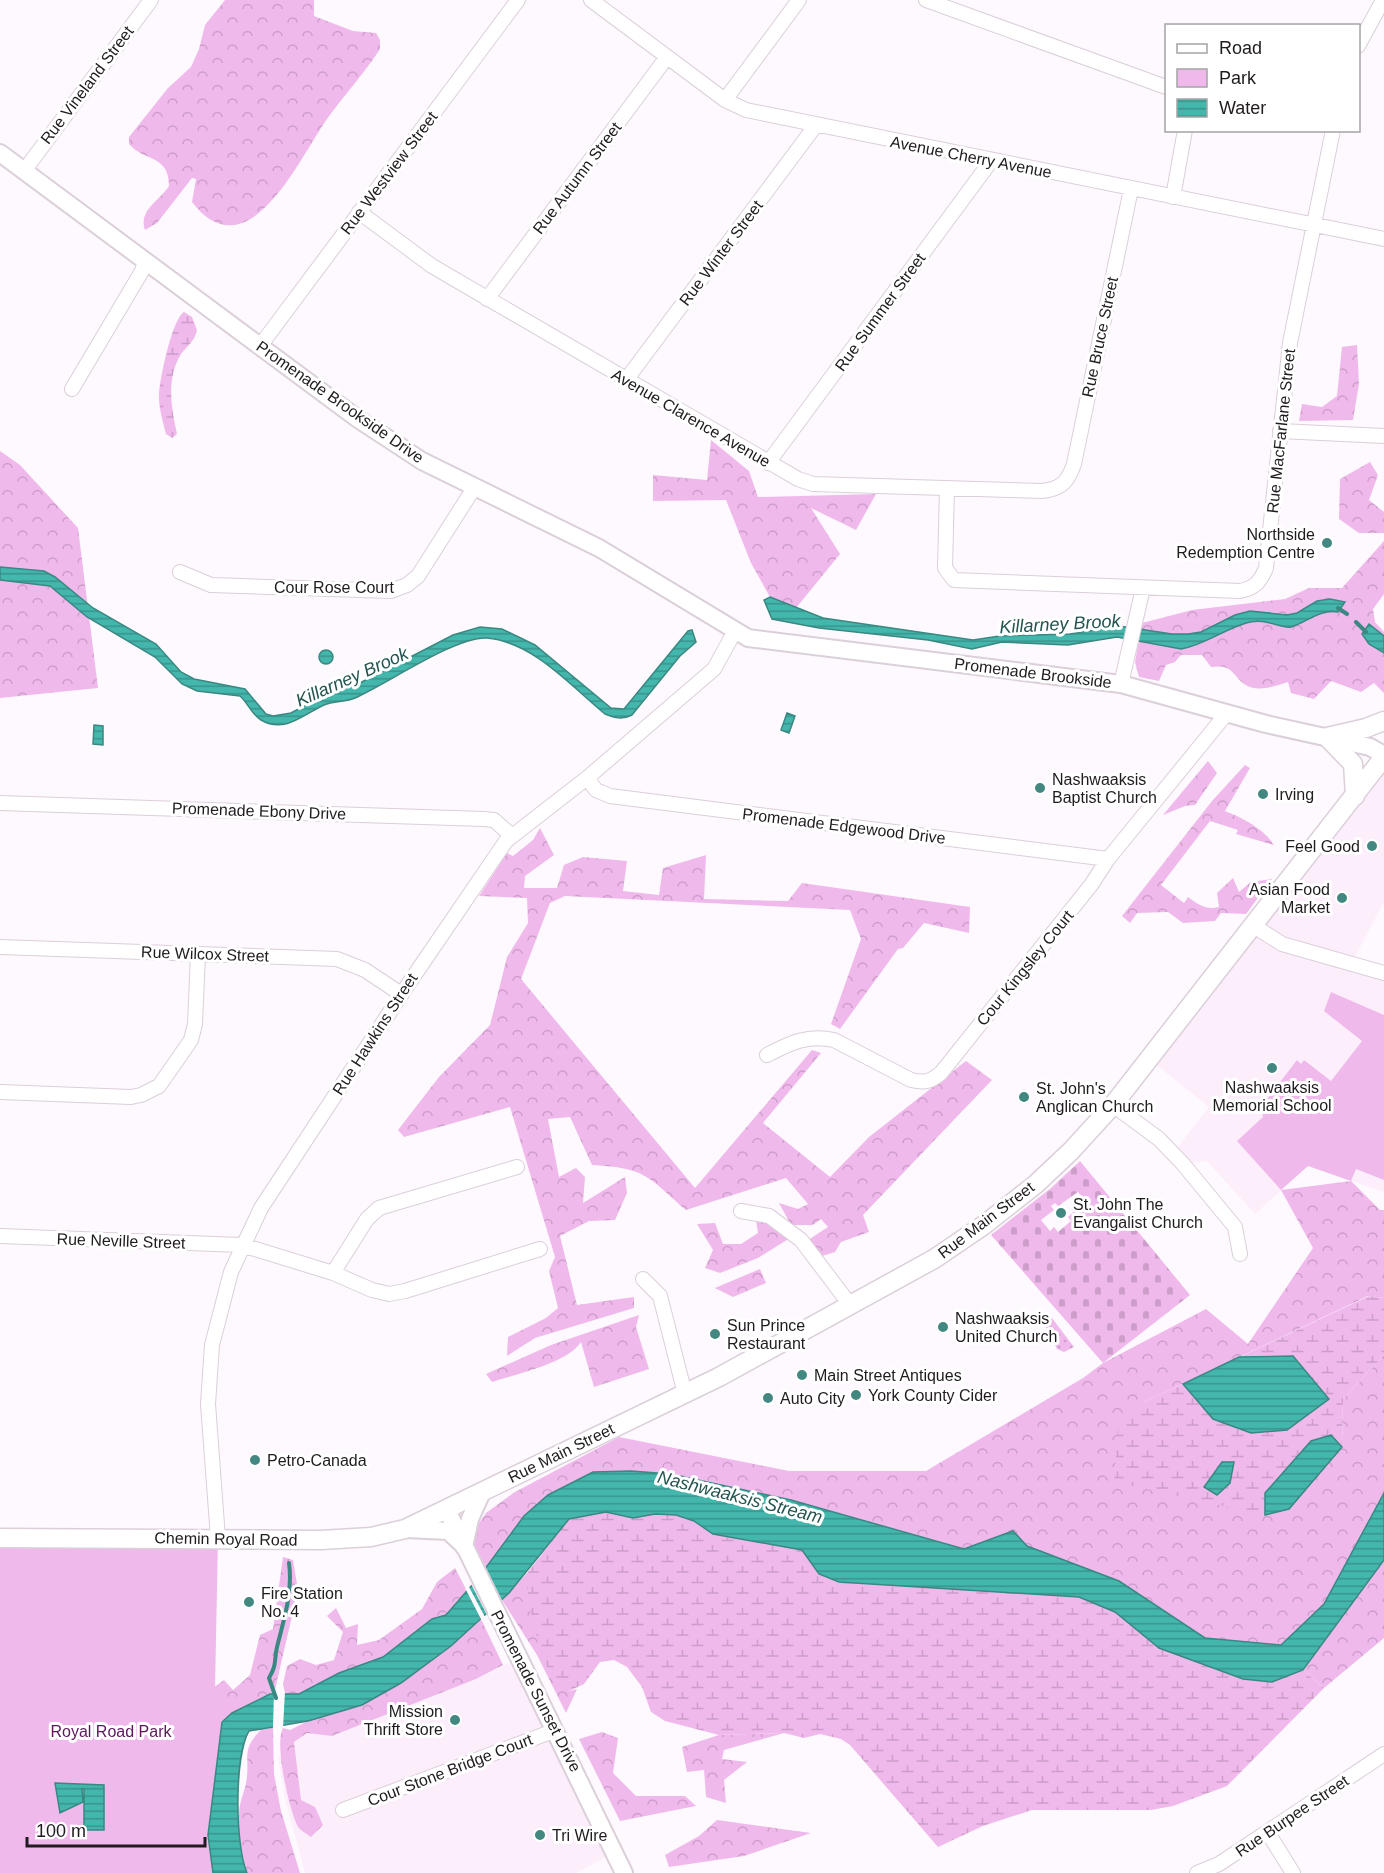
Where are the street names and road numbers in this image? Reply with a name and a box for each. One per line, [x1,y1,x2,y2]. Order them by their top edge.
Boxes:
street label: Rue Vineland Street [37,22,137,147]
street label: Rue Westview Street [337,108,441,238]
street label: Rue Autumn Street [530,118,625,237]
street label: Avenue Cherry Avenue [889,133,1053,181]
street label: Rue Winter Street [676,197,766,309]
street label: Rue Summer Street [832,249,929,374]
street label: Rue Bruce Street [1079,275,1121,399]
street label: Promenade Brookside Drive [253,338,427,466]
street label: Rue MacFarlane Street [1264,347,1298,514]
street label: Avenue Clarence Avenue [609,366,773,470]
street label: Cour Rose Court [274,579,395,596]
street label: Promenade Brookside [953,655,1113,691]
street label: Promenade Ebony Drive [172,799,347,823]
street label: Promenade Edgewood Drive [741,805,947,847]
street label: Cour Kingsley Court [973,907,1077,1029]
street label: Rue Wilcox Street [141,943,270,965]
street label: Rue Hawkins Street [329,970,421,1098]
street label: Rue Main Street [935,1178,1038,1262]
street label: Rue Neville Street [56,1230,186,1252]
street label: Rue Main Street [505,1420,617,1486]
street label: Chemin Royal Road [154,1529,298,1549]
street label: Promenade Sunset Drive [488,1608,584,1775]
street label: Cour Stone Bridge Court [365,1730,535,1809]
street label: Rue Burpee Street [1232,1772,1352,1860]

